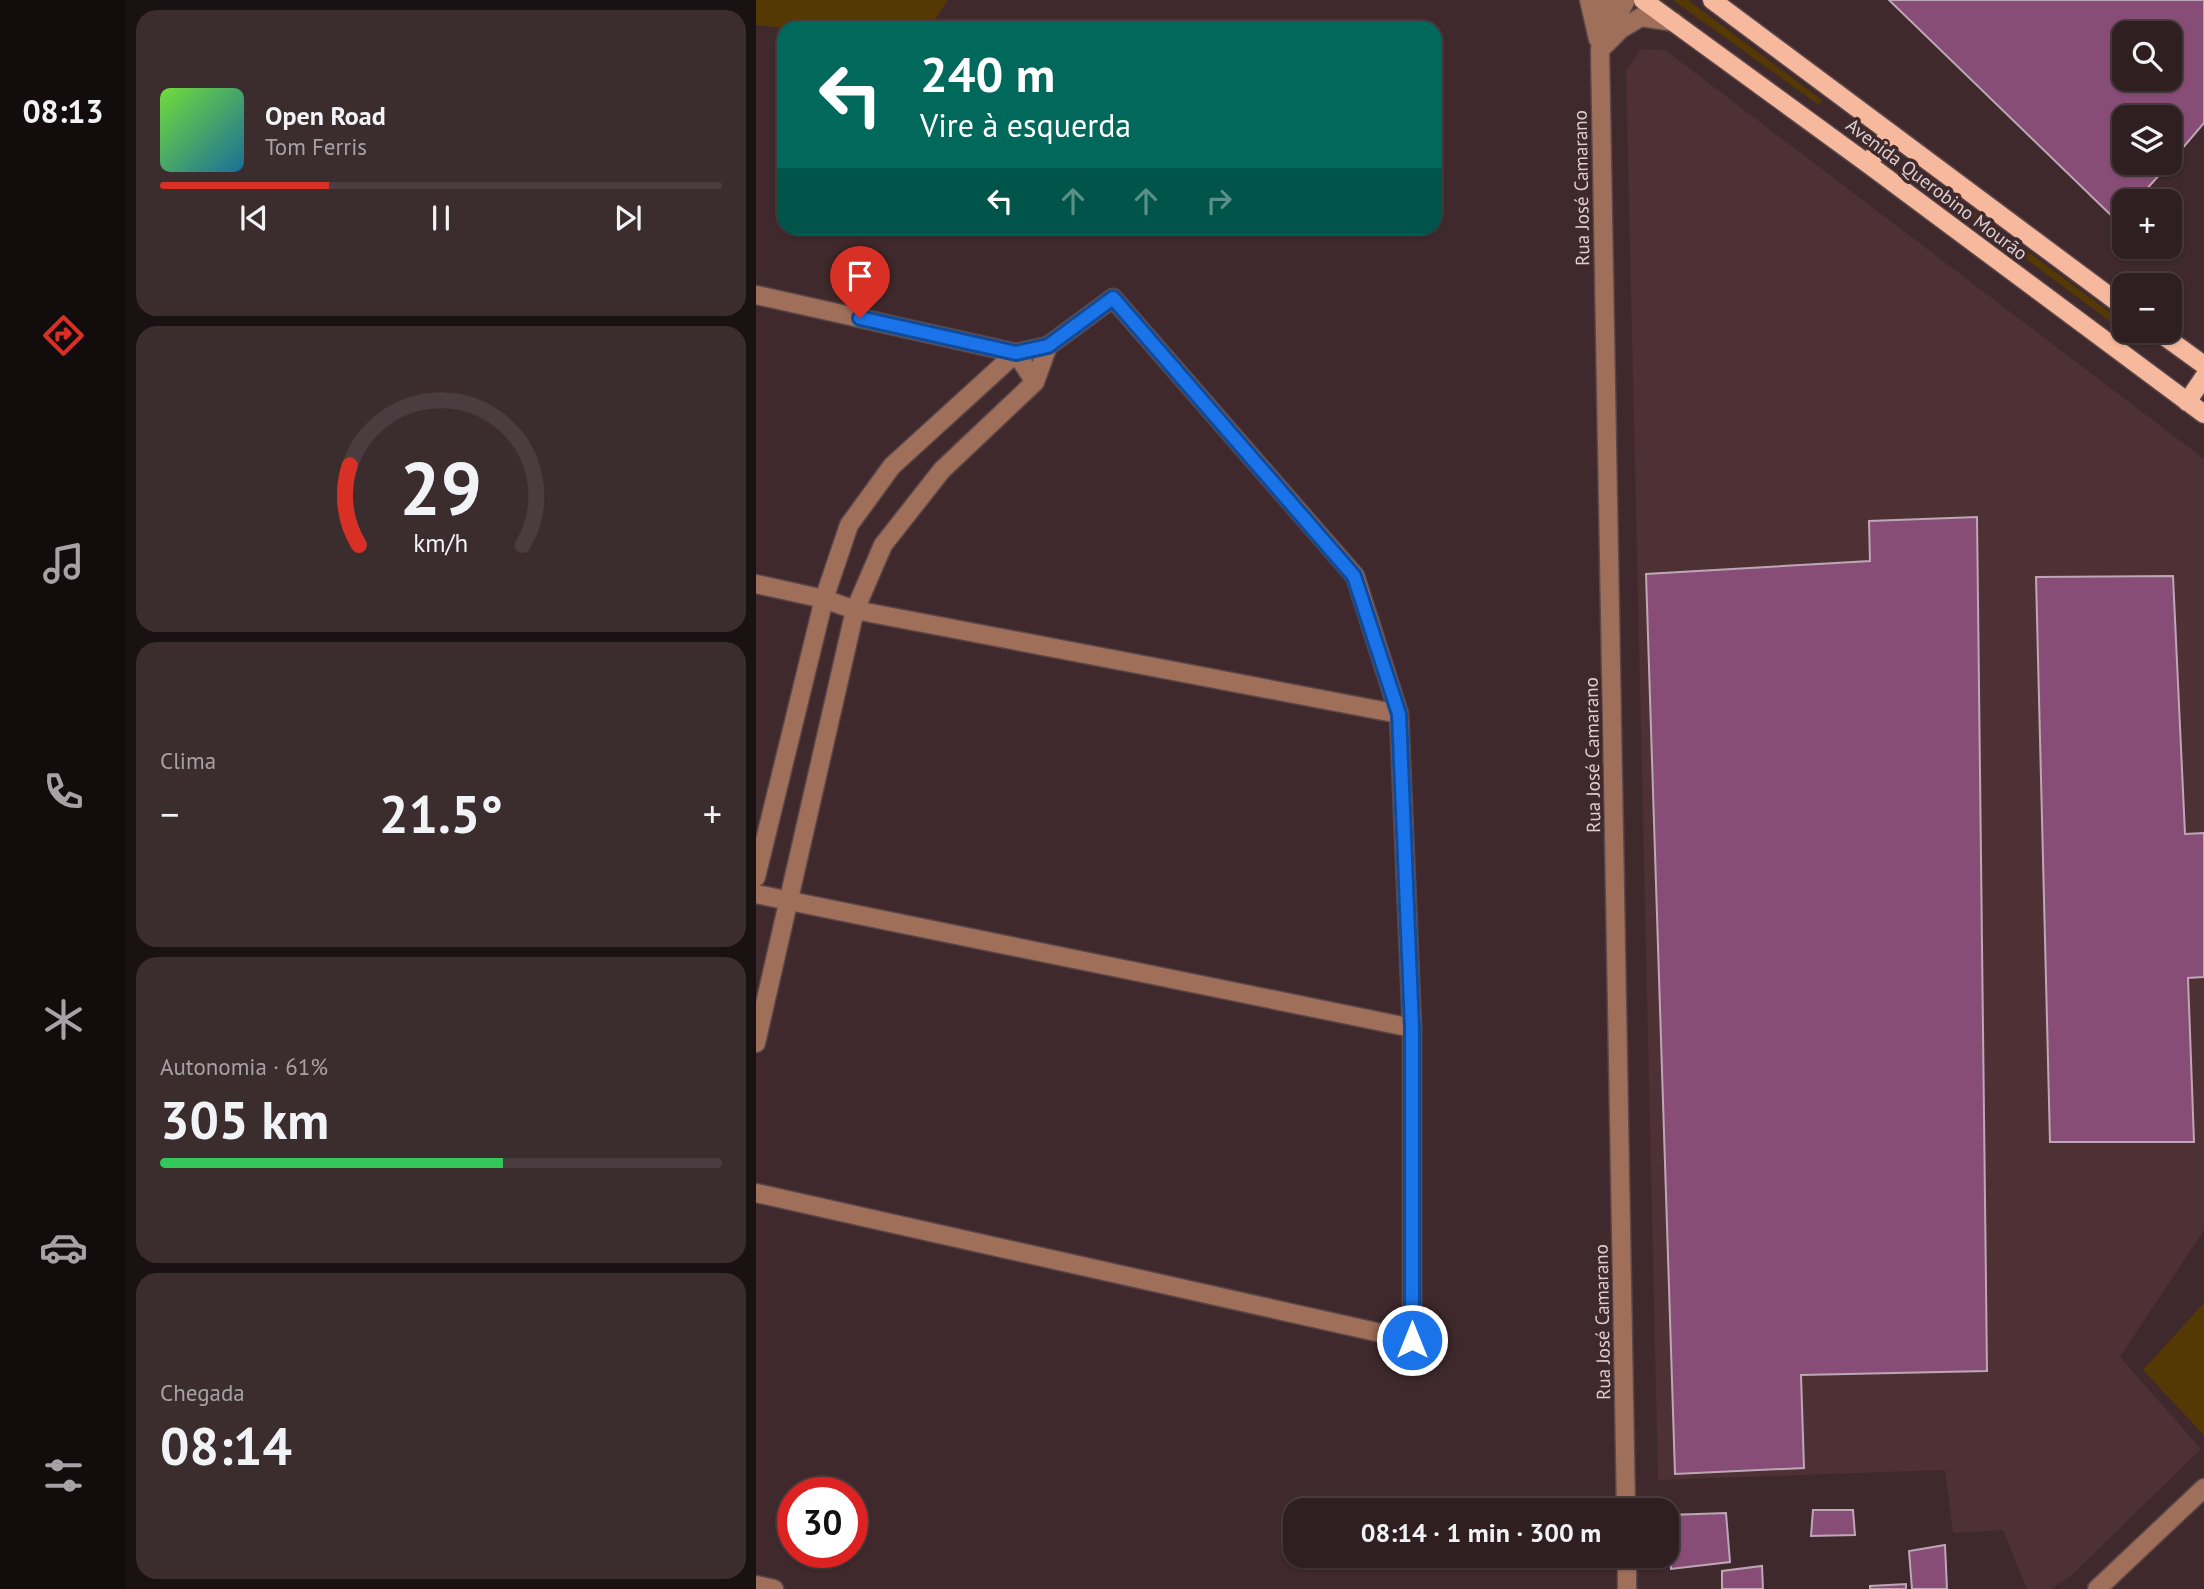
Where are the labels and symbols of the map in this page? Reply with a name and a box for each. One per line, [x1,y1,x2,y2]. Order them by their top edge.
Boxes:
street label: Rua José Camarano [1568,110,1594,266]
street label: Avenida Querobino Mourão [1841,113,2033,265]
pin [830,246,890,318]
street label: Rua José Camarano [1579,677,1605,833]
street label: Rua José Camarano [1589,1244,1615,1400]
position arrow [1375,1303,1449,1377]
speed limit sign: 30 [777,1477,868,1568]

